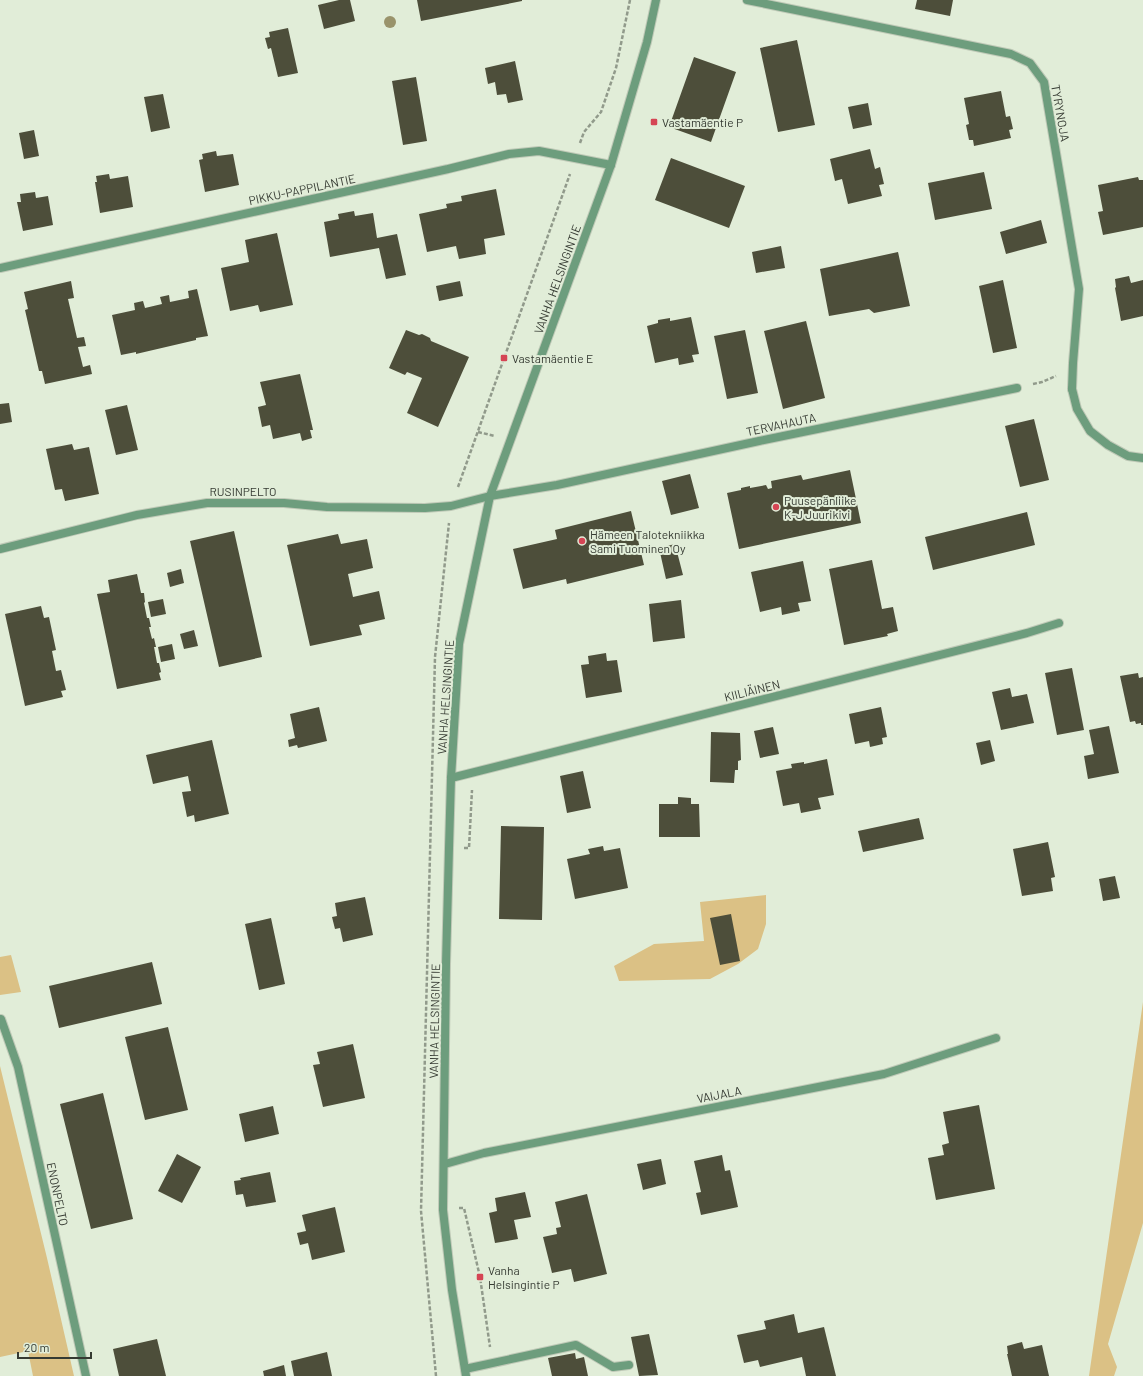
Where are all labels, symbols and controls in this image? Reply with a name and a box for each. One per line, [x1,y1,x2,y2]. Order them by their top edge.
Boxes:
street label: TYRYNOJA [1049,84,1073,142]
place label: Vastamäentie P [662,115,743,129]
marker: Vastamäentie P [649,117,659,127]
street label: PIKKU-PAPPILANTIE [247,171,357,207]
street label: VANHA HELSINGINTIE [531,223,583,335]
place label: Vastamäentie E [512,351,593,365]
marker: Vastamäentie E [499,353,509,363]
street label: TERVAHAUTA [745,410,817,438]
street label: RUSINPELTO [210,484,277,498]
place label: Puusepänliike K-J Juurikivi [784,493,856,521]
marker: Puusepänliike K-J Juurikivi [771,502,781,512]
place label: Hämeen Talotekniikka Sami Tuominen Oy [590,527,705,555]
marker: Hämeen Talotekniikka Sami Tuominen Oy [577,536,587,546]
street label: VANHA HELSINGINTIE [434,639,456,755]
street label: KIILIÄINEN [723,676,781,704]
street label: VANHA HELSINGINTIE [426,963,442,1079]
street label: VAIJALA [695,1083,743,1105]
street label: ENONPELTO [44,1161,72,1227]
place label: Vanha Helsingintie P [488,1263,560,1291]
marker: Vanha Helsingintie P [475,1272,485,1282]
scale bar [18,1334,91,1360]
text: 20 m [24,1340,50,1354]

